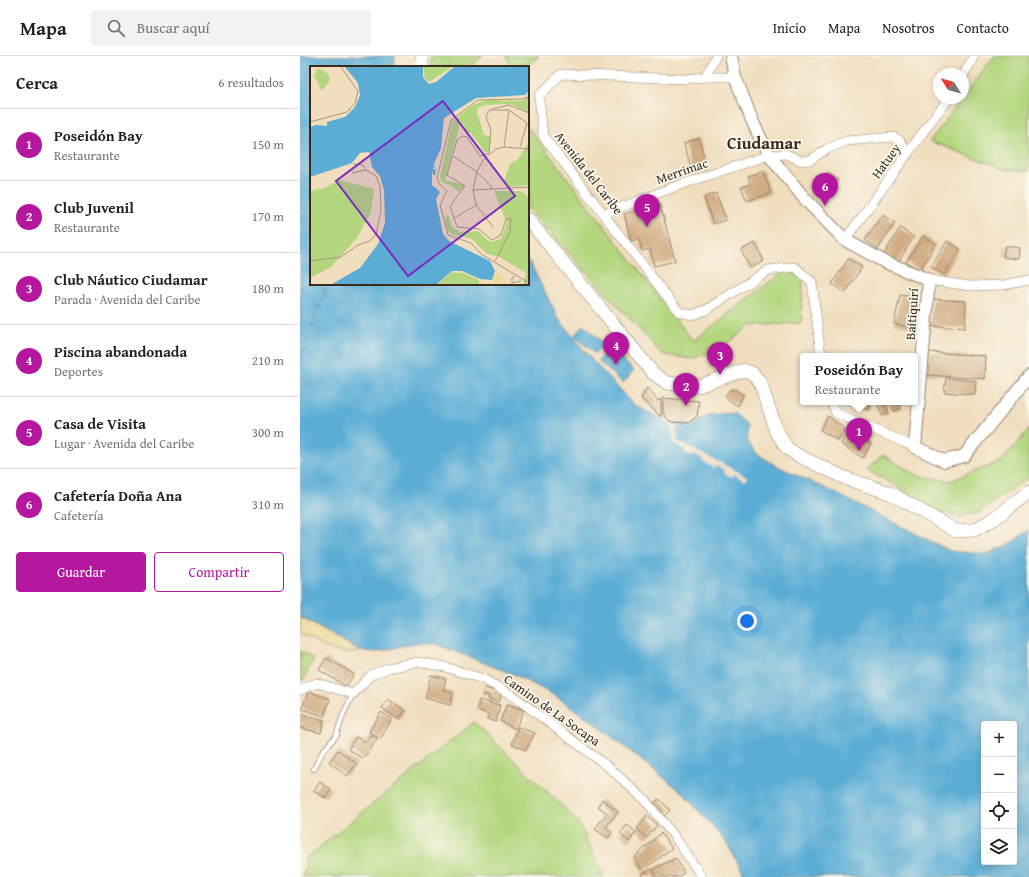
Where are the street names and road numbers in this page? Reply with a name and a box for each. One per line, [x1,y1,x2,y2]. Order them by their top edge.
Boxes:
street label: Avenida del Caribe [550,127,628,219]
street label: Hatuey [867,139,905,182]
street label: Merrimac [654,153,711,189]
street label: Baitiquirí [901,287,923,341]
street label: Camino de La Socapa [500,670,605,751]

